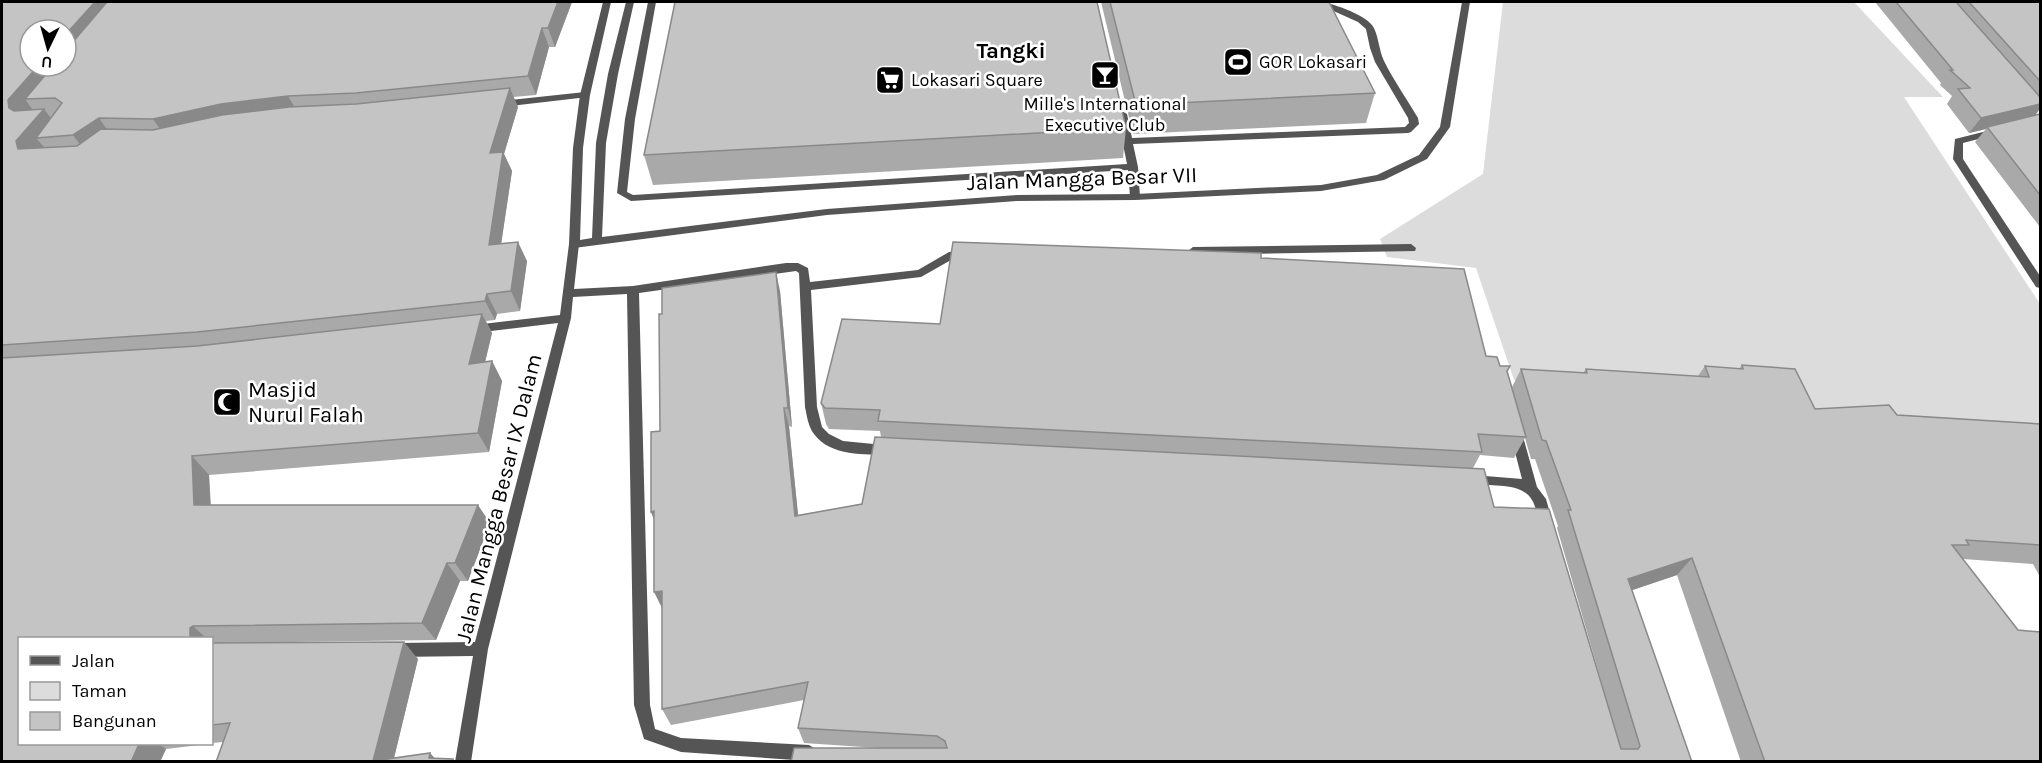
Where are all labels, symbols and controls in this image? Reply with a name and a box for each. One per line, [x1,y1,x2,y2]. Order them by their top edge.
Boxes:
north arrow [18,18,78,78]
district label: Tangki [976,38,1046,64]
sports icon: GOR Lokasari [1222,46,1254,78]
place label: GOR Lokasari [1259,51,1367,73]
text: U [40,52,53,72]
bar icon: Mille's International Executive Club [1089,59,1121,91]
supermarket icon: Lokasari Square [874,64,906,96]
place label: Lokasari Square [911,69,1043,91]
place label: Mille's International Executive Club [1023,93,1187,136]
street label: Jalan Mangga Besar VII [966,162,1198,196]
street label: Jalan Mangga Besar IX Dalam [450,351,547,645]
place label: Masjid Nurul Falah [248,377,364,428]
mosque icon: Masjid Nurul Falah [211,386,243,418]
legend [18,637,213,745]
text: Jalan [72,650,115,672]
text: Taman [72,680,127,702]
text: Bangunan [72,710,157,732]

